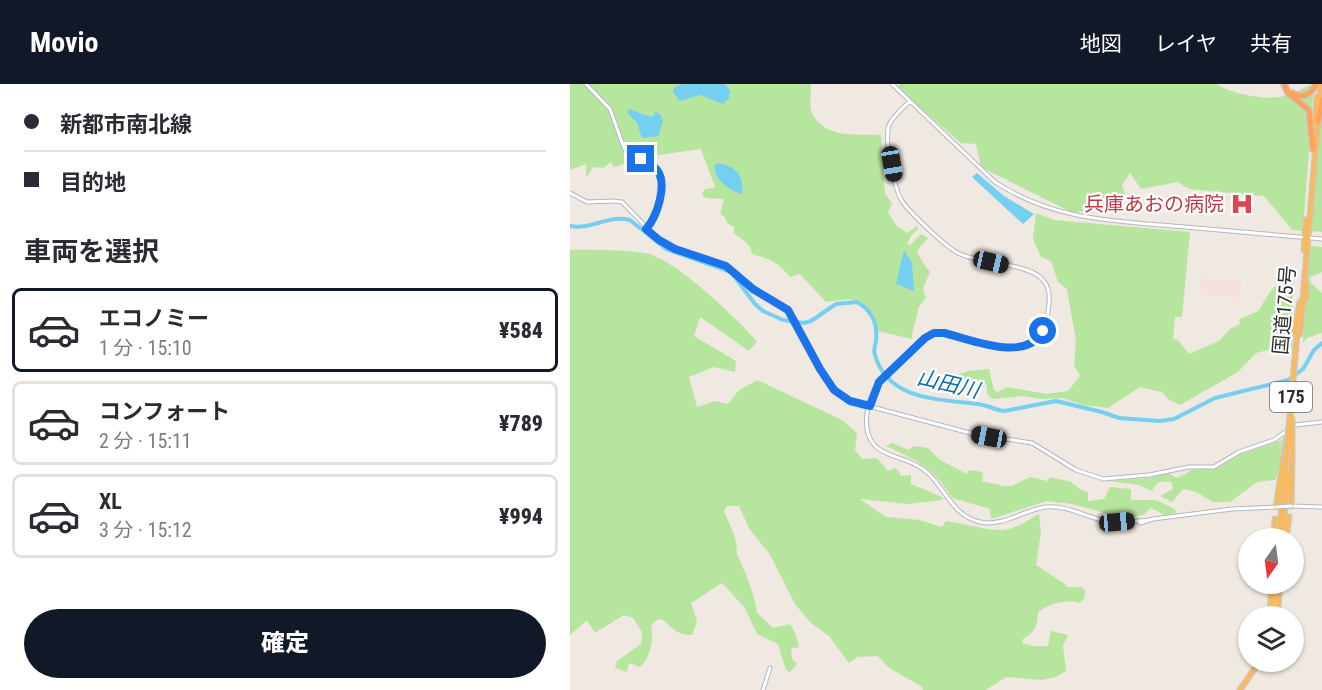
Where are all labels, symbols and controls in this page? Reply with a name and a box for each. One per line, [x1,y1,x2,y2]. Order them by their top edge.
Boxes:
text: Movio [30,26,99,59]
text: 地図 [1080,32,1122,56]
text: レイヤ [1155,32,1217,56]
text: 共有 [1250,32,1292,56]
text: 新都市南北線 [60,112,192,137]
route end [627,145,654,172]
car [880,145,904,183]
text: 目的地 [60,170,126,195]
hospital icon: 兵庫あおの病院 [1229,191,1255,217]
place label: 兵庫あおの病院 [1084,192,1224,216]
text: 車両を選択 [24,236,159,268]
car [971,249,1011,275]
street label: 国道175号 [1268,264,1300,356]
icon: car [27,303,81,357]
text: エコノミー [99,306,209,331]
route start [1029,317,1056,344]
text: ¥584 [499,318,543,343]
text: 1 分 · 15:10 [99,336,192,360]
water label: 山田川 [915,365,983,403]
road number: 175 [1270,382,1312,412]
icon: car [27,396,81,450]
text: コンフォート [99,399,230,424]
text: ¥789 [499,411,543,436]
car [970,425,1008,449]
text: 2 分 · 15:11 [99,429,192,453]
icon: car [27,489,81,543]
text: XL [99,489,122,514]
text: ¥994 [499,504,543,529]
car [1098,511,1136,533]
text: 3 分 · 15:12 [99,518,192,542]
north arrow [1238,528,1304,594]
map controls [1238,528,1304,672]
button: layers [1238,606,1304,672]
button: 確定 [24,609,546,678]

